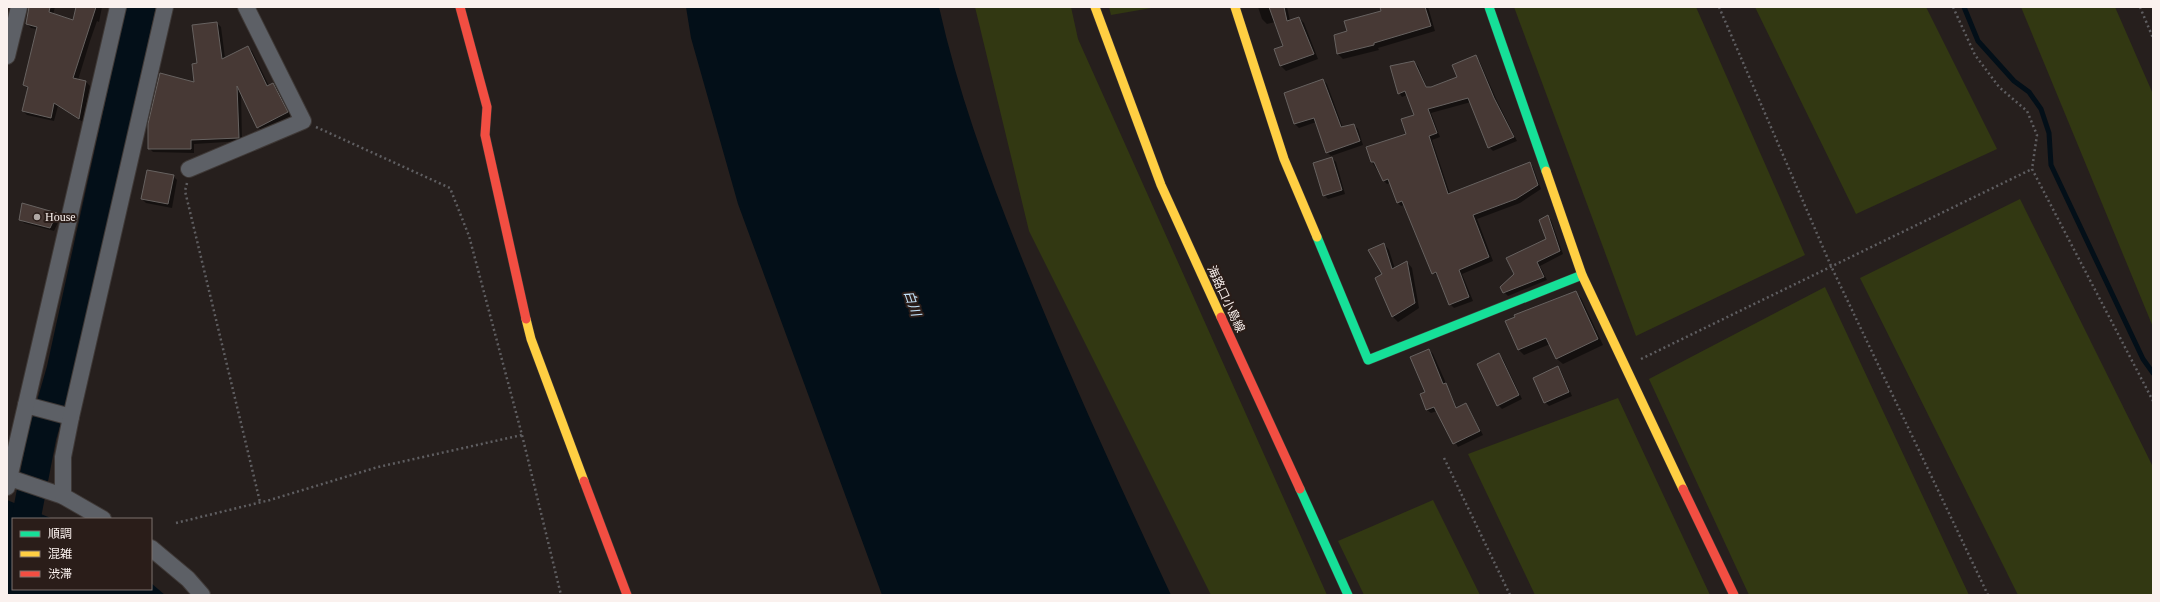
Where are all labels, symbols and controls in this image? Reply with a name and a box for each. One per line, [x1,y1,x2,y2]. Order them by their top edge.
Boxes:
place label: House [45,210,76,224]
marker: House [32,212,42,222]
street label: 海路口小島線 [1204,263,1248,335]
water label: 白川 [901,288,924,320]
legend [12,518,152,590]
text: 順調 [48,527,72,541]
text: 混雑 [48,547,72,561]
text: 渋滞 [48,567,72,581]

